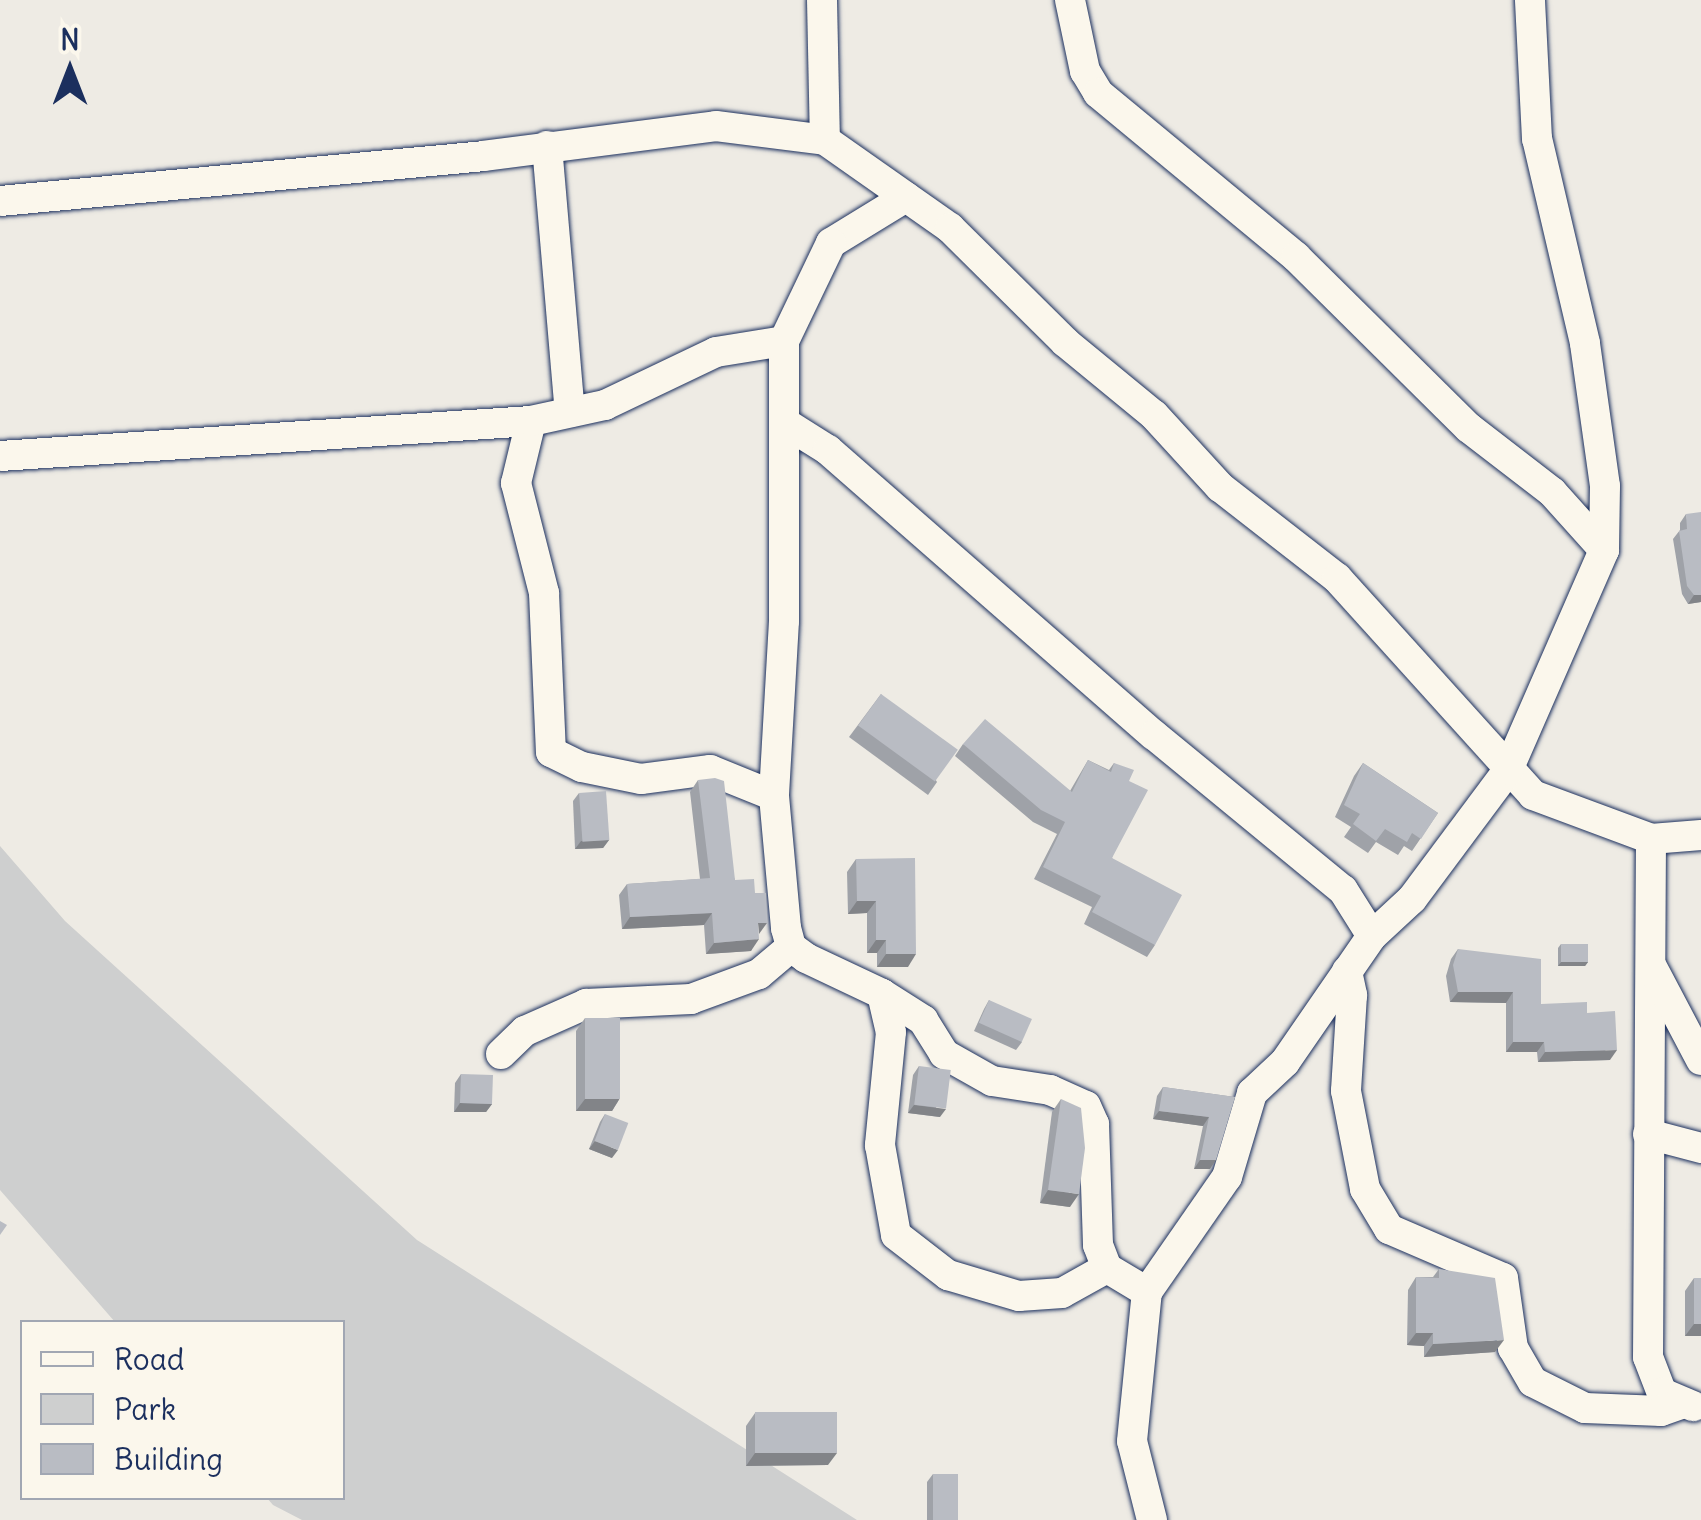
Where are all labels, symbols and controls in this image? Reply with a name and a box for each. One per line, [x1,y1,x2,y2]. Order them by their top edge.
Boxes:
north arrow [20,20,120,120]
text: N [60,22,80,58]
legend [20,1320,345,1500]
text: Road [114,1340,184,1378]
text: Park [114,1390,176,1428]
text: Building [114,1440,223,1478]

